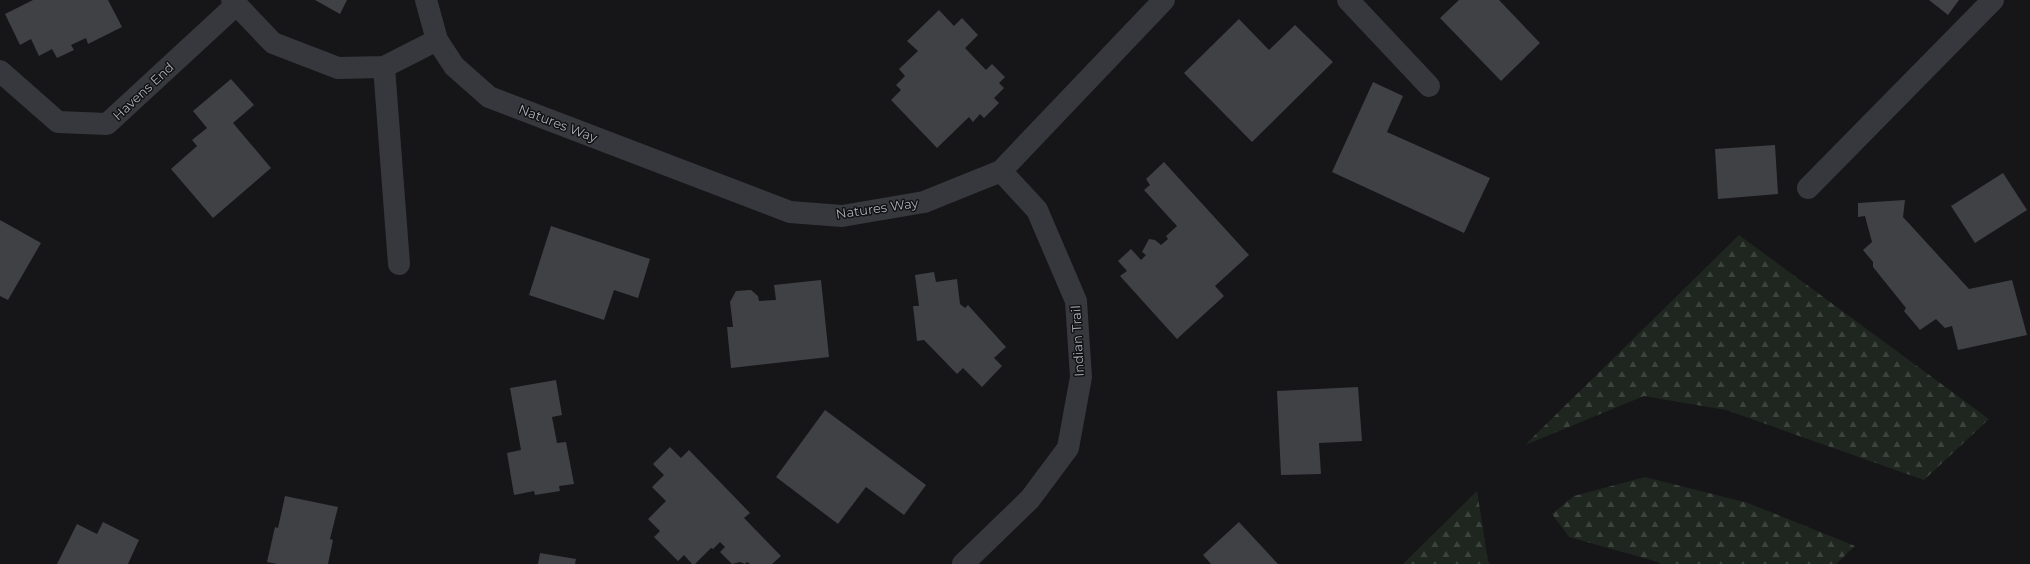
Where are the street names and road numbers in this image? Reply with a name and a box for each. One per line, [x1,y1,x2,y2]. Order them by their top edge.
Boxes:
street label: Havens End [109,59,177,123]
street label: Natures Way [516,101,601,146]
street label: Natures Way [835,194,920,222]
street label: Indian Trail [1067,305,1087,377]

